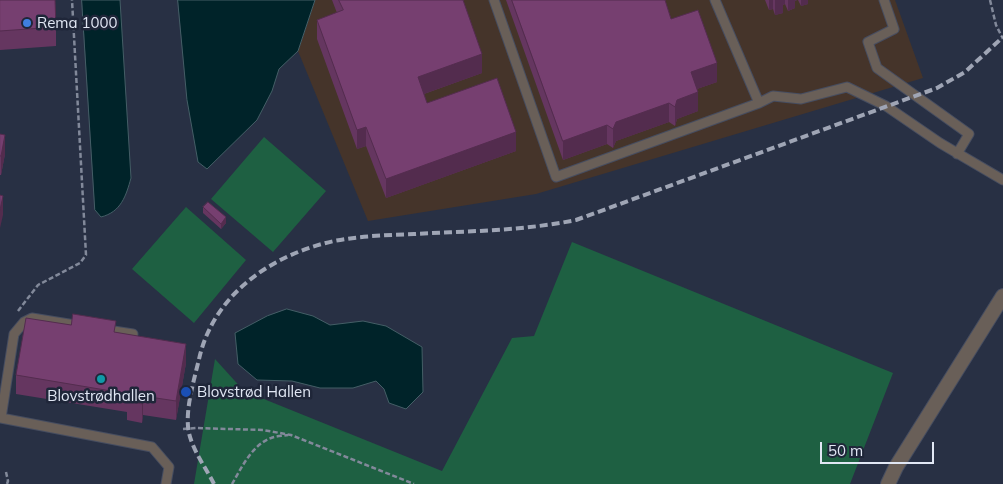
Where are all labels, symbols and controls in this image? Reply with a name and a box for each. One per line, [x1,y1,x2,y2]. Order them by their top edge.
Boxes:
place label: Rema 1000 [37,14,117,32]
marker: Rema 1000 [21,17,33,29]
marker: Blovstrødhallen [95,373,107,385]
place label: Blovstrød Hallen [197,383,311,401]
marker: Blovstrød Hallen [179,385,193,399]
place label: Blovstrødhallen [47,387,155,405]
scale bar [823,432,937,464]
text: 50 m [828,441,863,460]

